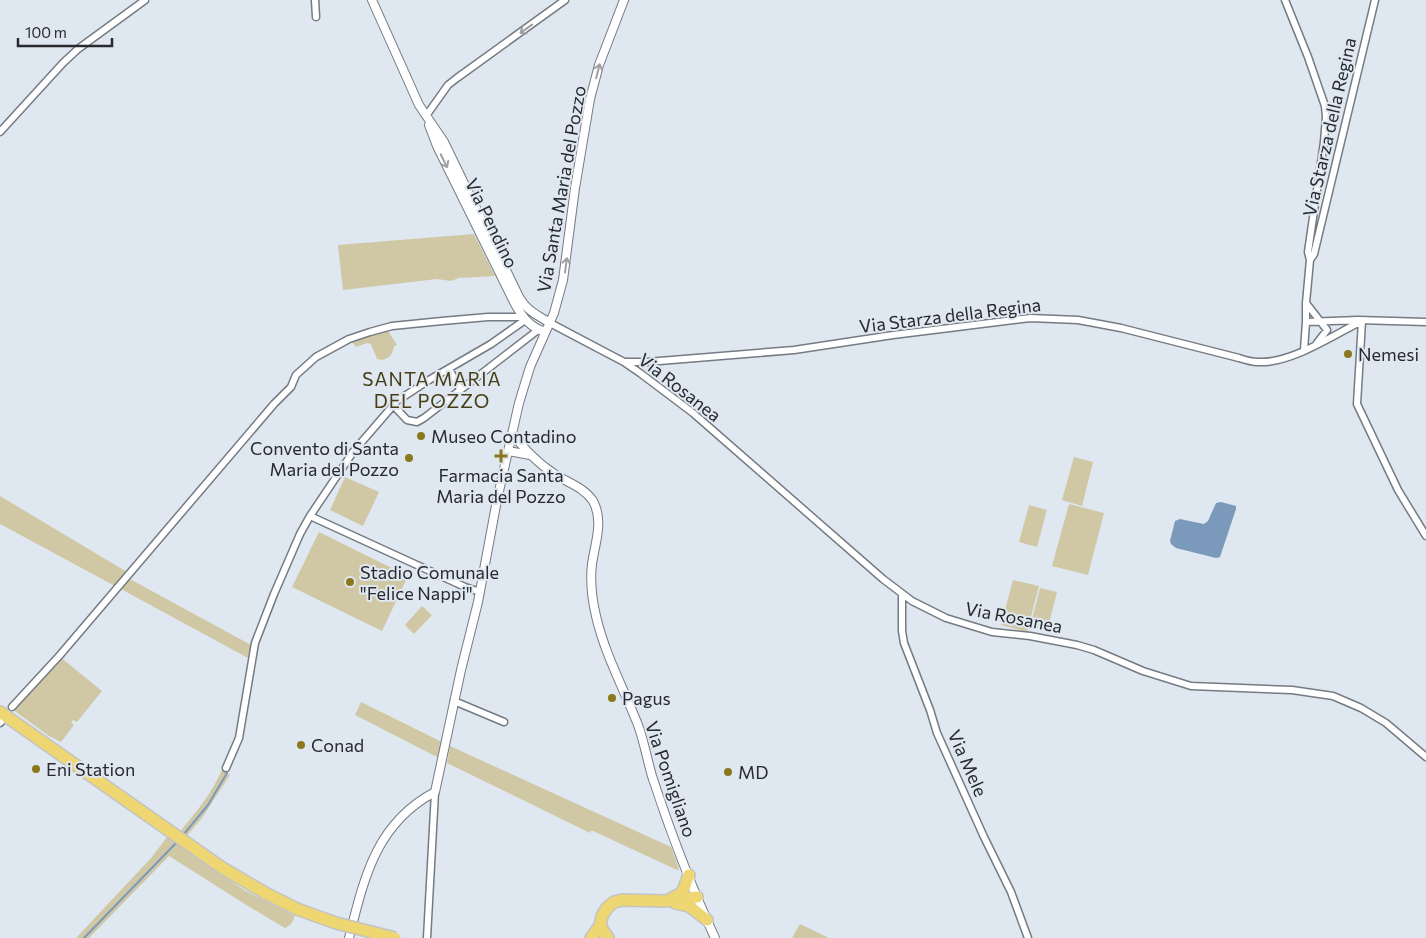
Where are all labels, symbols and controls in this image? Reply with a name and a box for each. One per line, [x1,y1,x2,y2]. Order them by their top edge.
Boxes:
scale bar [18,15,111,47]
text: 100 m [25,23,67,41]
one-way arrow [519,24,533,34]
street label: Via Starza della Regina [1298,35,1360,219]
one-way arrow [593,63,603,79]
street label: Via Santa Maria del Pozzo [532,84,590,294]
one-way arrow [440,153,450,168]
street label: Via Pendino [461,175,523,271]
one-way arrow [561,258,571,274]
street label: Via Starza della Regina [858,293,1042,337]
place label: Nemesi [1358,343,1419,365]
street label: Via Rosanea [634,348,726,426]
marker: Nemesi [1342,348,1354,360]
district label: SANTA MARIA DEL POZZO [362,367,502,412]
place label: Museo Contadino [431,425,576,447]
marker: Museo Contadino [415,430,427,442]
place label: Convento di Santa Maria del Pozzo [250,437,399,480]
marker: Farmacia Santa Maria del Pozzo [495,450,507,462]
marker: Convento di Santa Maria del Pozzo [403,452,415,464]
place label: Farmacia Santa Maria del Pozzo [436,464,566,507]
place label: Stadio Comunale "Felice Nappi" [360,561,499,604]
marker: Stadio Comunale "Felice Nappi" [344,576,356,588]
street label: Via Rosanea [963,597,1065,637]
place label: Pagus [622,687,671,709]
marker: Pagus [606,692,618,704]
street label: Via Pomigliano [641,718,701,840]
street label: Via Mele [944,726,992,800]
place label: Conad [311,734,364,756]
marker: Conad [295,739,307,751]
place label: Eni Station [46,758,135,780]
place label: MD [738,761,769,783]
marker: Eni Station [30,763,42,775]
marker: MD [722,766,734,778]

